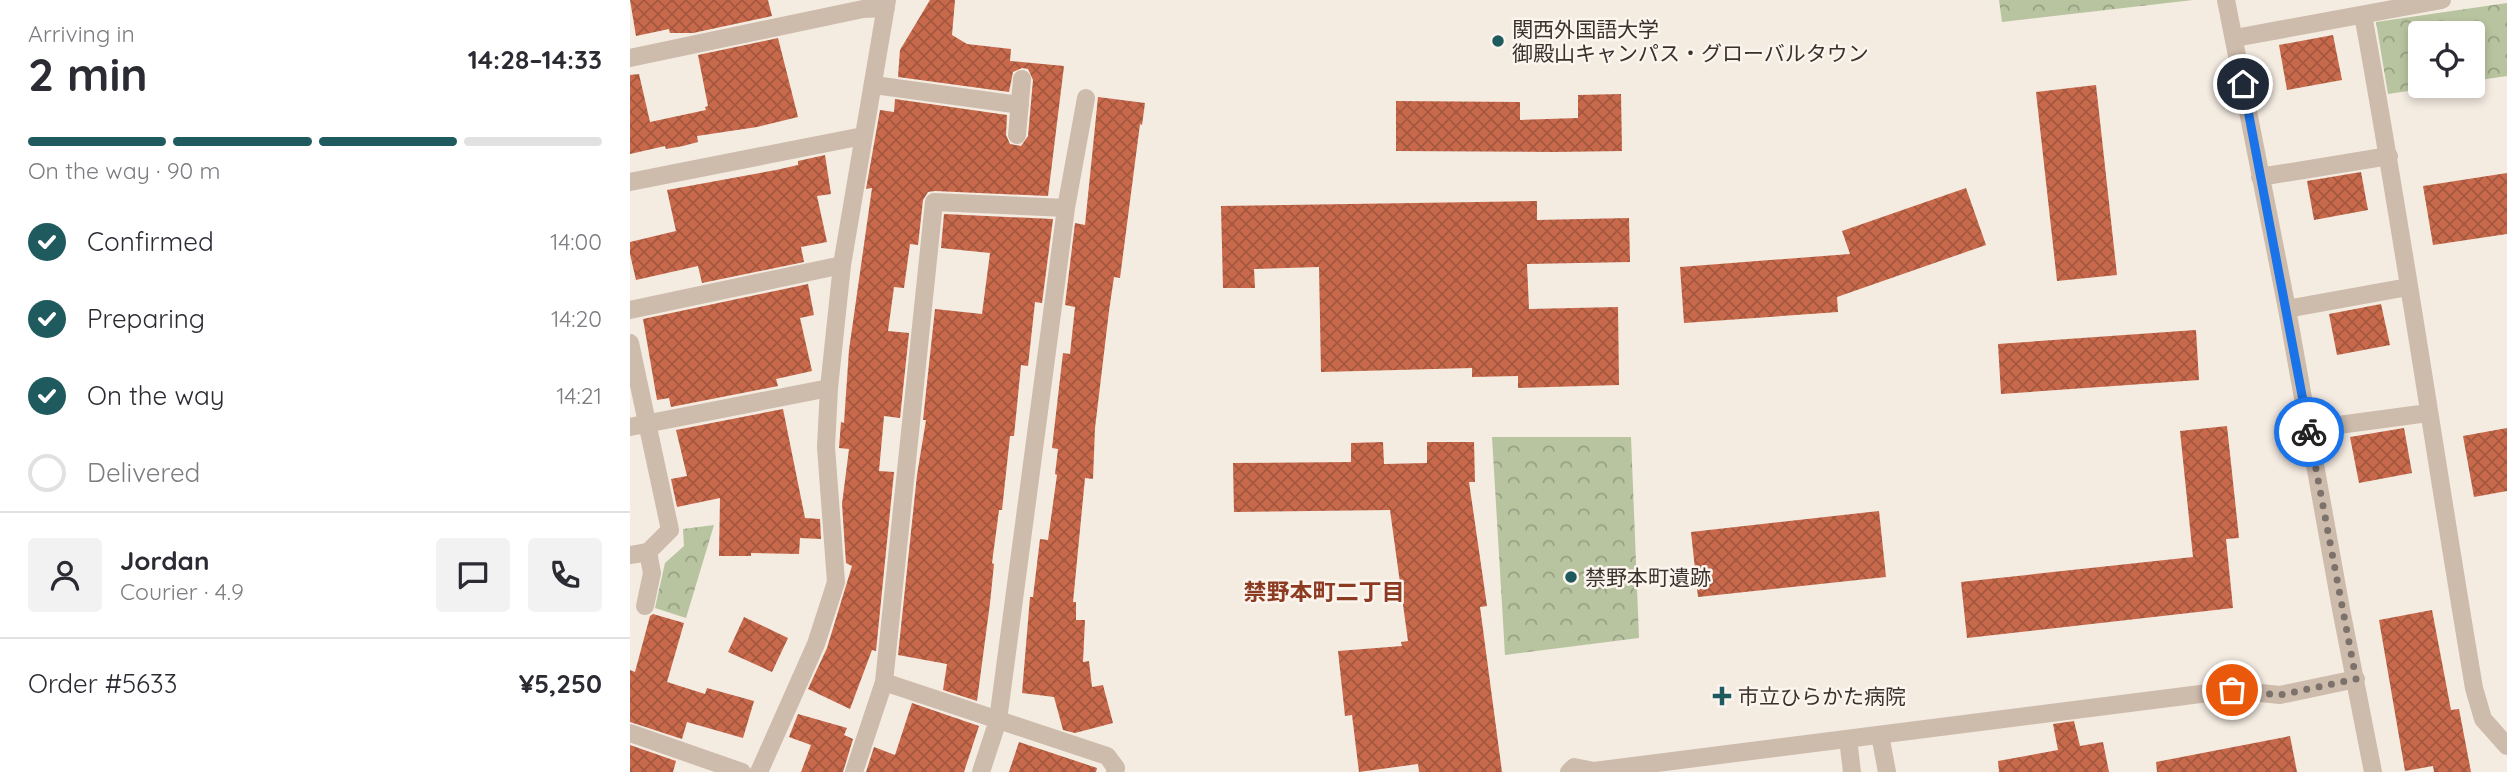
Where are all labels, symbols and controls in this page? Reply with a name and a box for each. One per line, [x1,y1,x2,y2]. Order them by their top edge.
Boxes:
place label: 関西外国語大学 御殿山キャンパス・グローバルタウン [1512,16,1869,66]
text: Arriving in [28,19,135,48]
map controls [2408,21,2485,98]
button: locate [2408,21,2485,98]
marker: 関西外国語大学 御殿山キャンパス・グローバルタウン [1490,33,1506,49]
text: 14:28–14:33 [468,43,602,76]
text: 2 min [28,45,148,103]
pin [2213,54,2273,114]
icon: home [2224,65,2262,103]
text: On the way · 90 m [28,156,221,185]
icon: check [28,223,66,261]
text: Confirmed [87,225,214,258]
text: 14:00 [550,227,602,256]
icon: check [28,300,66,338]
text: Preparing [87,302,205,335]
text: 14:20 [551,304,602,333]
icon: check [28,377,66,415]
text: On the way [87,379,225,412]
text: 14:21 [556,381,602,410]
courier [2274,397,2344,467]
icon: bike [2290,413,2328,451]
text: Delivered [87,456,200,489]
button: person [28,538,102,612]
button: chat [436,538,510,612]
button: phone [528,538,602,612]
text: Jordan [120,544,209,577]
place label: 禁野本町遺跡 [1585,564,1711,590]
marker: 禁野本町遺跡 [1563,569,1579,585]
text: Courier · 4.9 [120,577,244,606]
district label: 禁野本町二丁目 [1244,577,1405,606]
pin [2202,660,2262,720]
text: Order #5633 [28,667,177,700]
text: ¥5,250 [519,667,602,700]
icon: bag [2213,671,2251,709]
place label: 市立ひらかた病院 [1738,683,1906,709]
marker: 市立ひらかた病院 [1712,686,1732,706]

